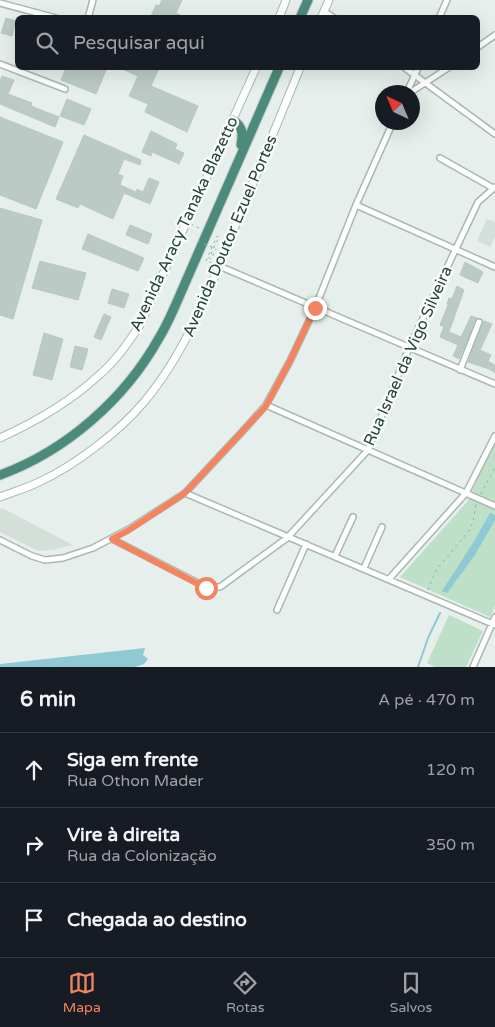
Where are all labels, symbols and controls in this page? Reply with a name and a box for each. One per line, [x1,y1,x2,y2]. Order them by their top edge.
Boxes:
search box [15,15,480,70]
icon: search [33,29,61,57]
text: Pesquisar aqui [73,32,205,54]
north arrow [375,85,420,130]
street label: Avenida Aracy Tanaka Blazetto [125,113,243,335]
street label: Avenida Doutor Ezuel Portes [178,132,282,340]
street label: Rua Israel da Vigo Silveira [359,263,457,449]
route end [304,297,327,320]
route start [195,577,218,600]
text: 6 min [20,687,76,712]
text: A pé · 470 m [378,690,475,710]
text: Siga em frente [67,749,198,771]
icon: ahead [20,756,48,784]
text: 120 m [426,760,475,780]
text: Rua Othon Mader [67,771,204,791]
text: Vire à direita [67,824,180,846]
icon: right [20,831,48,859]
text: 350 m [426,835,475,855]
text: Rua da Colonização [67,846,217,866]
icon: arrive [20,906,48,934]
text: Chegada ao destino [67,909,247,931]
tab: Mapa [63,969,101,1016]
tab: Rotas [226,969,264,1016]
tab: Salvos [390,969,432,1016]

